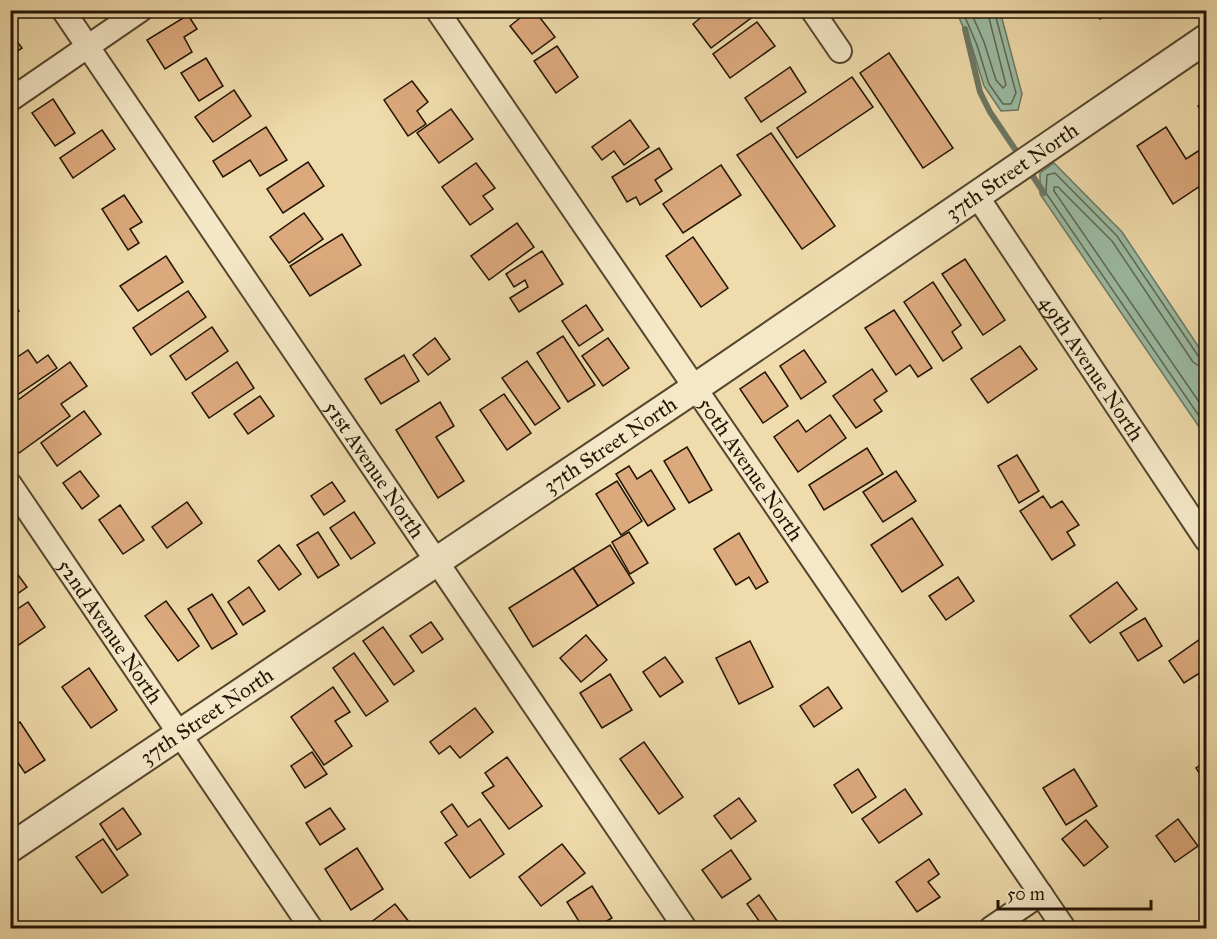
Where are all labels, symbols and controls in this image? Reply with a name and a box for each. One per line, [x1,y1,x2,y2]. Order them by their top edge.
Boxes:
street label: 37th Street North [941,117,1084,226]
street label: 49th Avenue North [1034,291,1150,446]
street label: 37th Street North [539,391,682,499]
street label: 50th Avenue North [692,392,809,546]
street label: 51st Avenue North [319,396,430,543]
street label: 52nd Avenue North [52,554,168,709]
street label: 37th Street North [135,662,279,770]
scale bar [998,873,1151,911]
text: 50 m [1007,883,1045,905]

